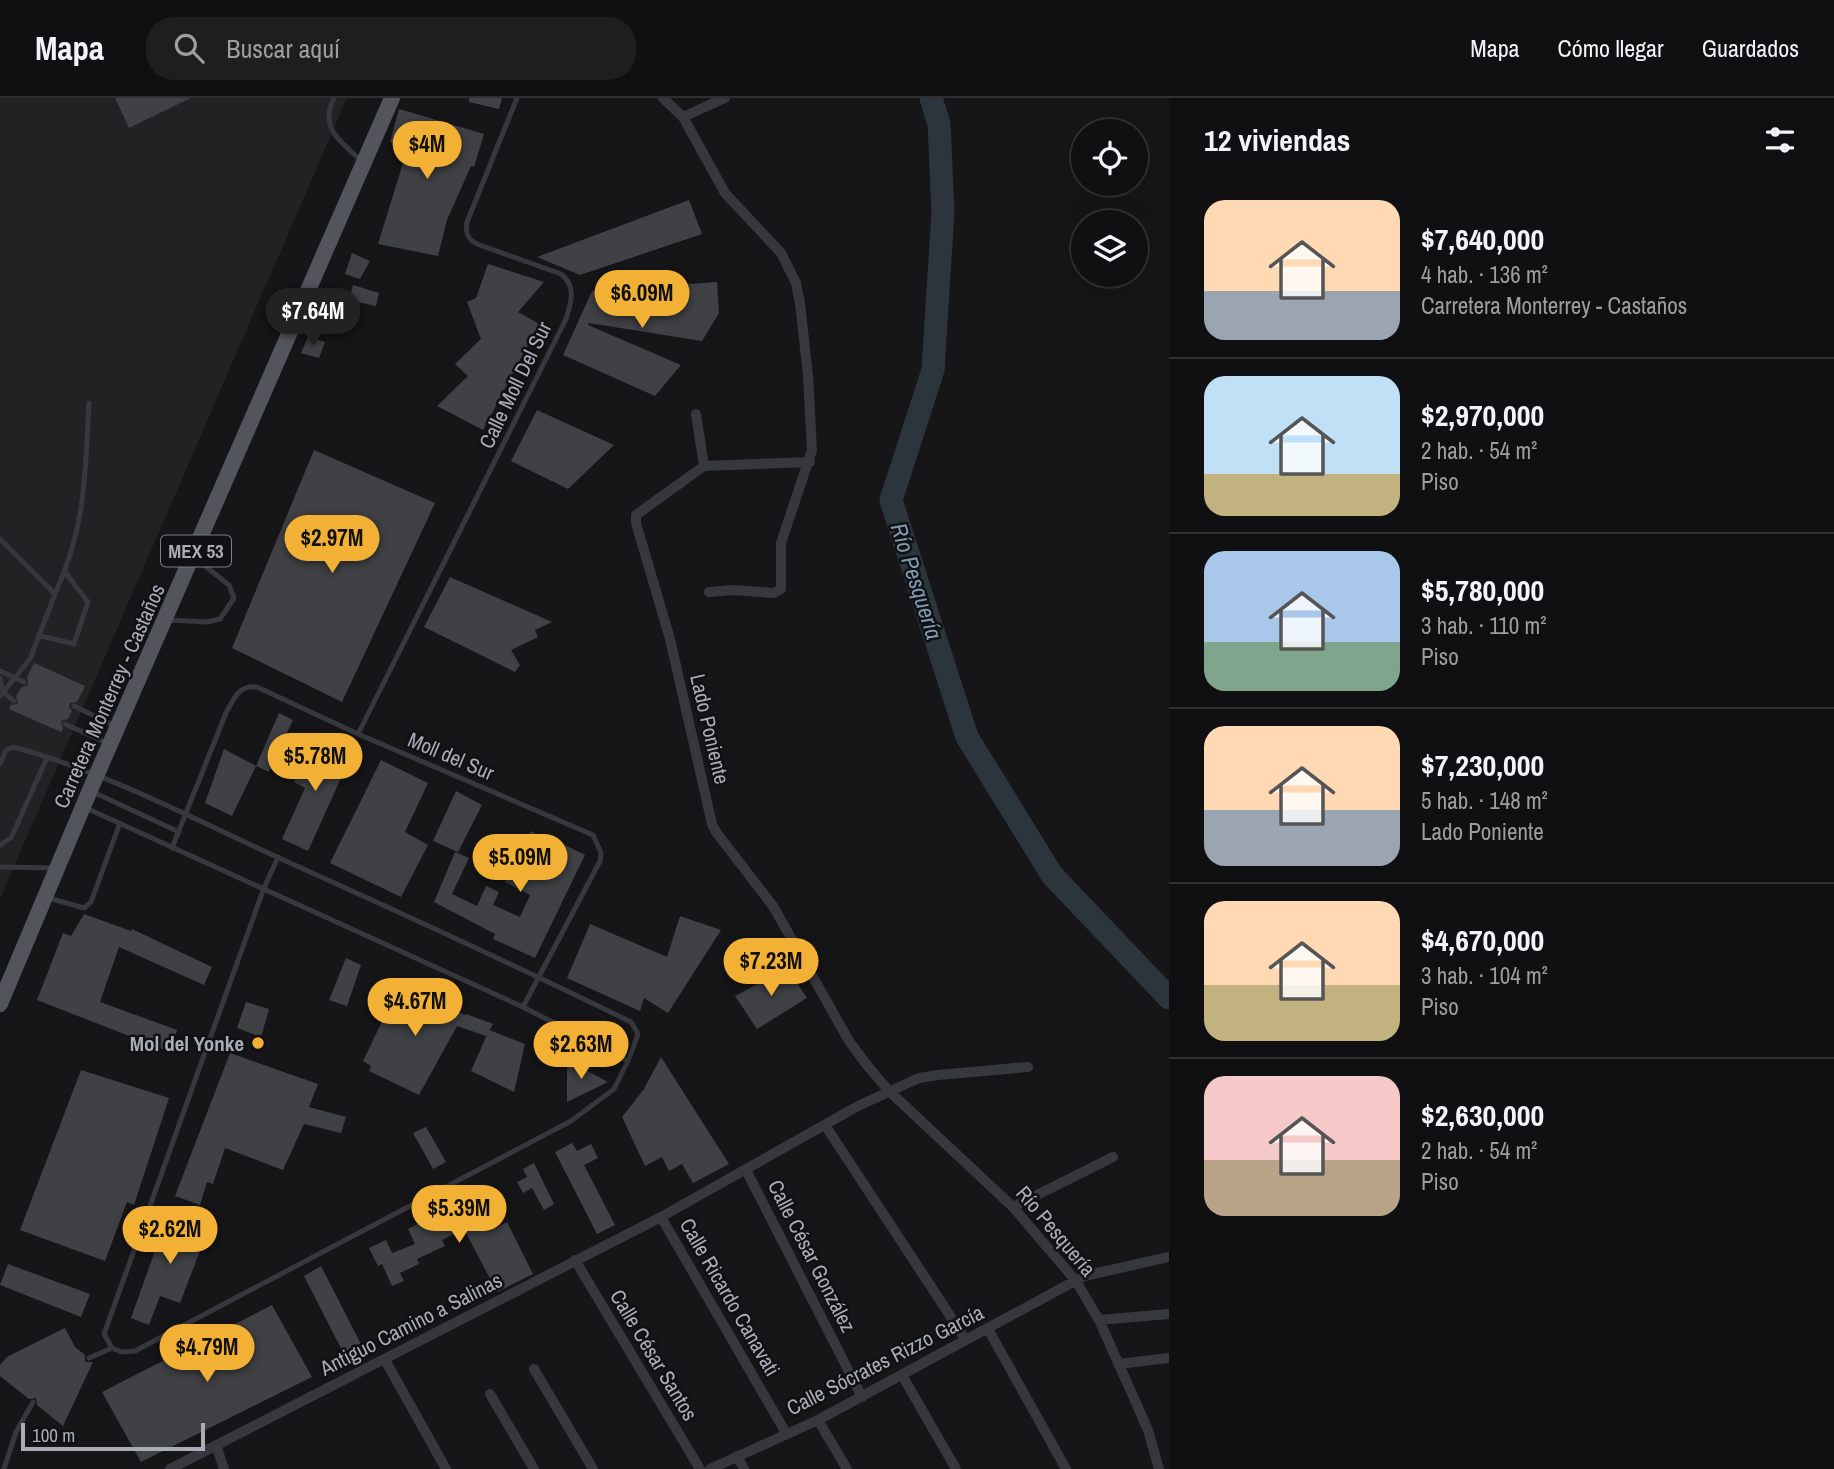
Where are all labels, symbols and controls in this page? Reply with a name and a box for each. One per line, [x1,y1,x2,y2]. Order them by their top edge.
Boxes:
search box [146,17,636,80]
text: Mapa [35,26,104,70]
icon: search [170,29,208,67]
text: Buscar aquí [226,31,340,66]
text: Mapa [1470,32,1520,64]
text: Cómo llegar [1558,32,1664,64]
text: Guardados [1702,32,1799,64]
map controls [1071,119,1148,287]
button: locate [1071,119,1148,196]
text: 12 viviendas [1204,120,1350,160]
icon: filters [1761,121,1799,159]
pin: $4M [393,122,461,181]
text: $4M [409,128,445,159]
button: layers [1071,210,1148,287]
text: $7,640,000 [1421,219,1544,259]
icon: home [1260,228,1344,312]
text: 4 hab. · 136 m² [1421,259,1548,290]
pin: $6.09M [585,271,699,330]
text: $6.09M [611,277,673,308]
pin: $7.64M [256,288,370,348]
text: Carretera Monterrey - Castaños [1421,290,1687,321]
text: $7.64M [282,295,344,326]
street label: Calle Moll Del Sur [472,316,558,453]
text: $2,970,000 [1421,395,1544,435]
icon: home [1260,404,1344,488]
text: 2 hab. · 54 m² [1421,435,1537,466]
text: Piso [1421,466,1459,497]
pin: $2.97M [275,516,389,575]
water label: Río Pesquería [884,519,950,643]
text: $2.97M [301,522,363,553]
road number: MEX 53 [161,535,231,566]
text: $5,780,000 [1421,570,1544,610]
street label: Carretera Monterrey - Castaños [46,579,172,813]
icon: home [1260,579,1344,663]
text: 3 hab. · 110 m² [1421,610,1547,641]
text: Piso [1421,641,1459,672]
street label: Lado Poniente [683,671,737,787]
street label: Moll del Sur [403,725,499,787]
pin: $5.78M [258,734,372,793]
text: $5.78M [284,740,346,771]
text: $7,230,000 [1421,745,1544,785]
icon: home [1260,754,1344,838]
text: 5 hab. · 148 m² [1421,785,1548,816]
text: Lado Poniente [1421,816,1544,847]
pin: $5.09M [463,834,577,894]
text: $5.09M [489,841,551,872]
text: $4,670,000 [1421,920,1544,960]
icon: home [1260,929,1344,1013]
pin: $7.23M [714,939,828,998]
text: $7.23M [740,945,802,976]
text: 3 hab. · 104 m² [1421,960,1548,991]
pin: $4.67M [358,978,472,1038]
text: $4.67M [384,985,446,1016]
text: Piso [1421,991,1459,1022]
pin: $2.63M [524,1021,638,1081]
text: $2.63M [550,1028,612,1059]
place label: Mol del Yonke [130,1029,244,1058]
marker: Mol del Yonke [250,1035,266,1051]
text: $2,630,000 [1421,1095,1544,1135]
icon: home [1260,1104,1344,1188]
text: 2 hab. · 54 m² [1421,1135,1537,1166]
text: Piso [1421,1166,1459,1197]
street label: Calle César González [761,1175,863,1338]
street label: Río Pesquería [1010,1180,1103,1283]
pin: $5.39M [402,1186,516,1245]
text: $5.39M [428,1192,490,1223]
pin: $2.62M [113,1206,227,1266]
text: $2.62M [139,1213,201,1244]
street label: Calle Ricardo Canavati [673,1213,787,1381]
street label: Antiguo Camino a Salinas [314,1265,507,1383]
street label: Calle César Santos [603,1284,705,1426]
street label: Calle Sócrates Rizzo García [782,1298,989,1422]
pin: $4.79M [150,1324,264,1384]
text: $4.79M [176,1331,238,1362]
scale bar [21,1420,205,1452]
text: 100 m [32,1422,75,1448]

